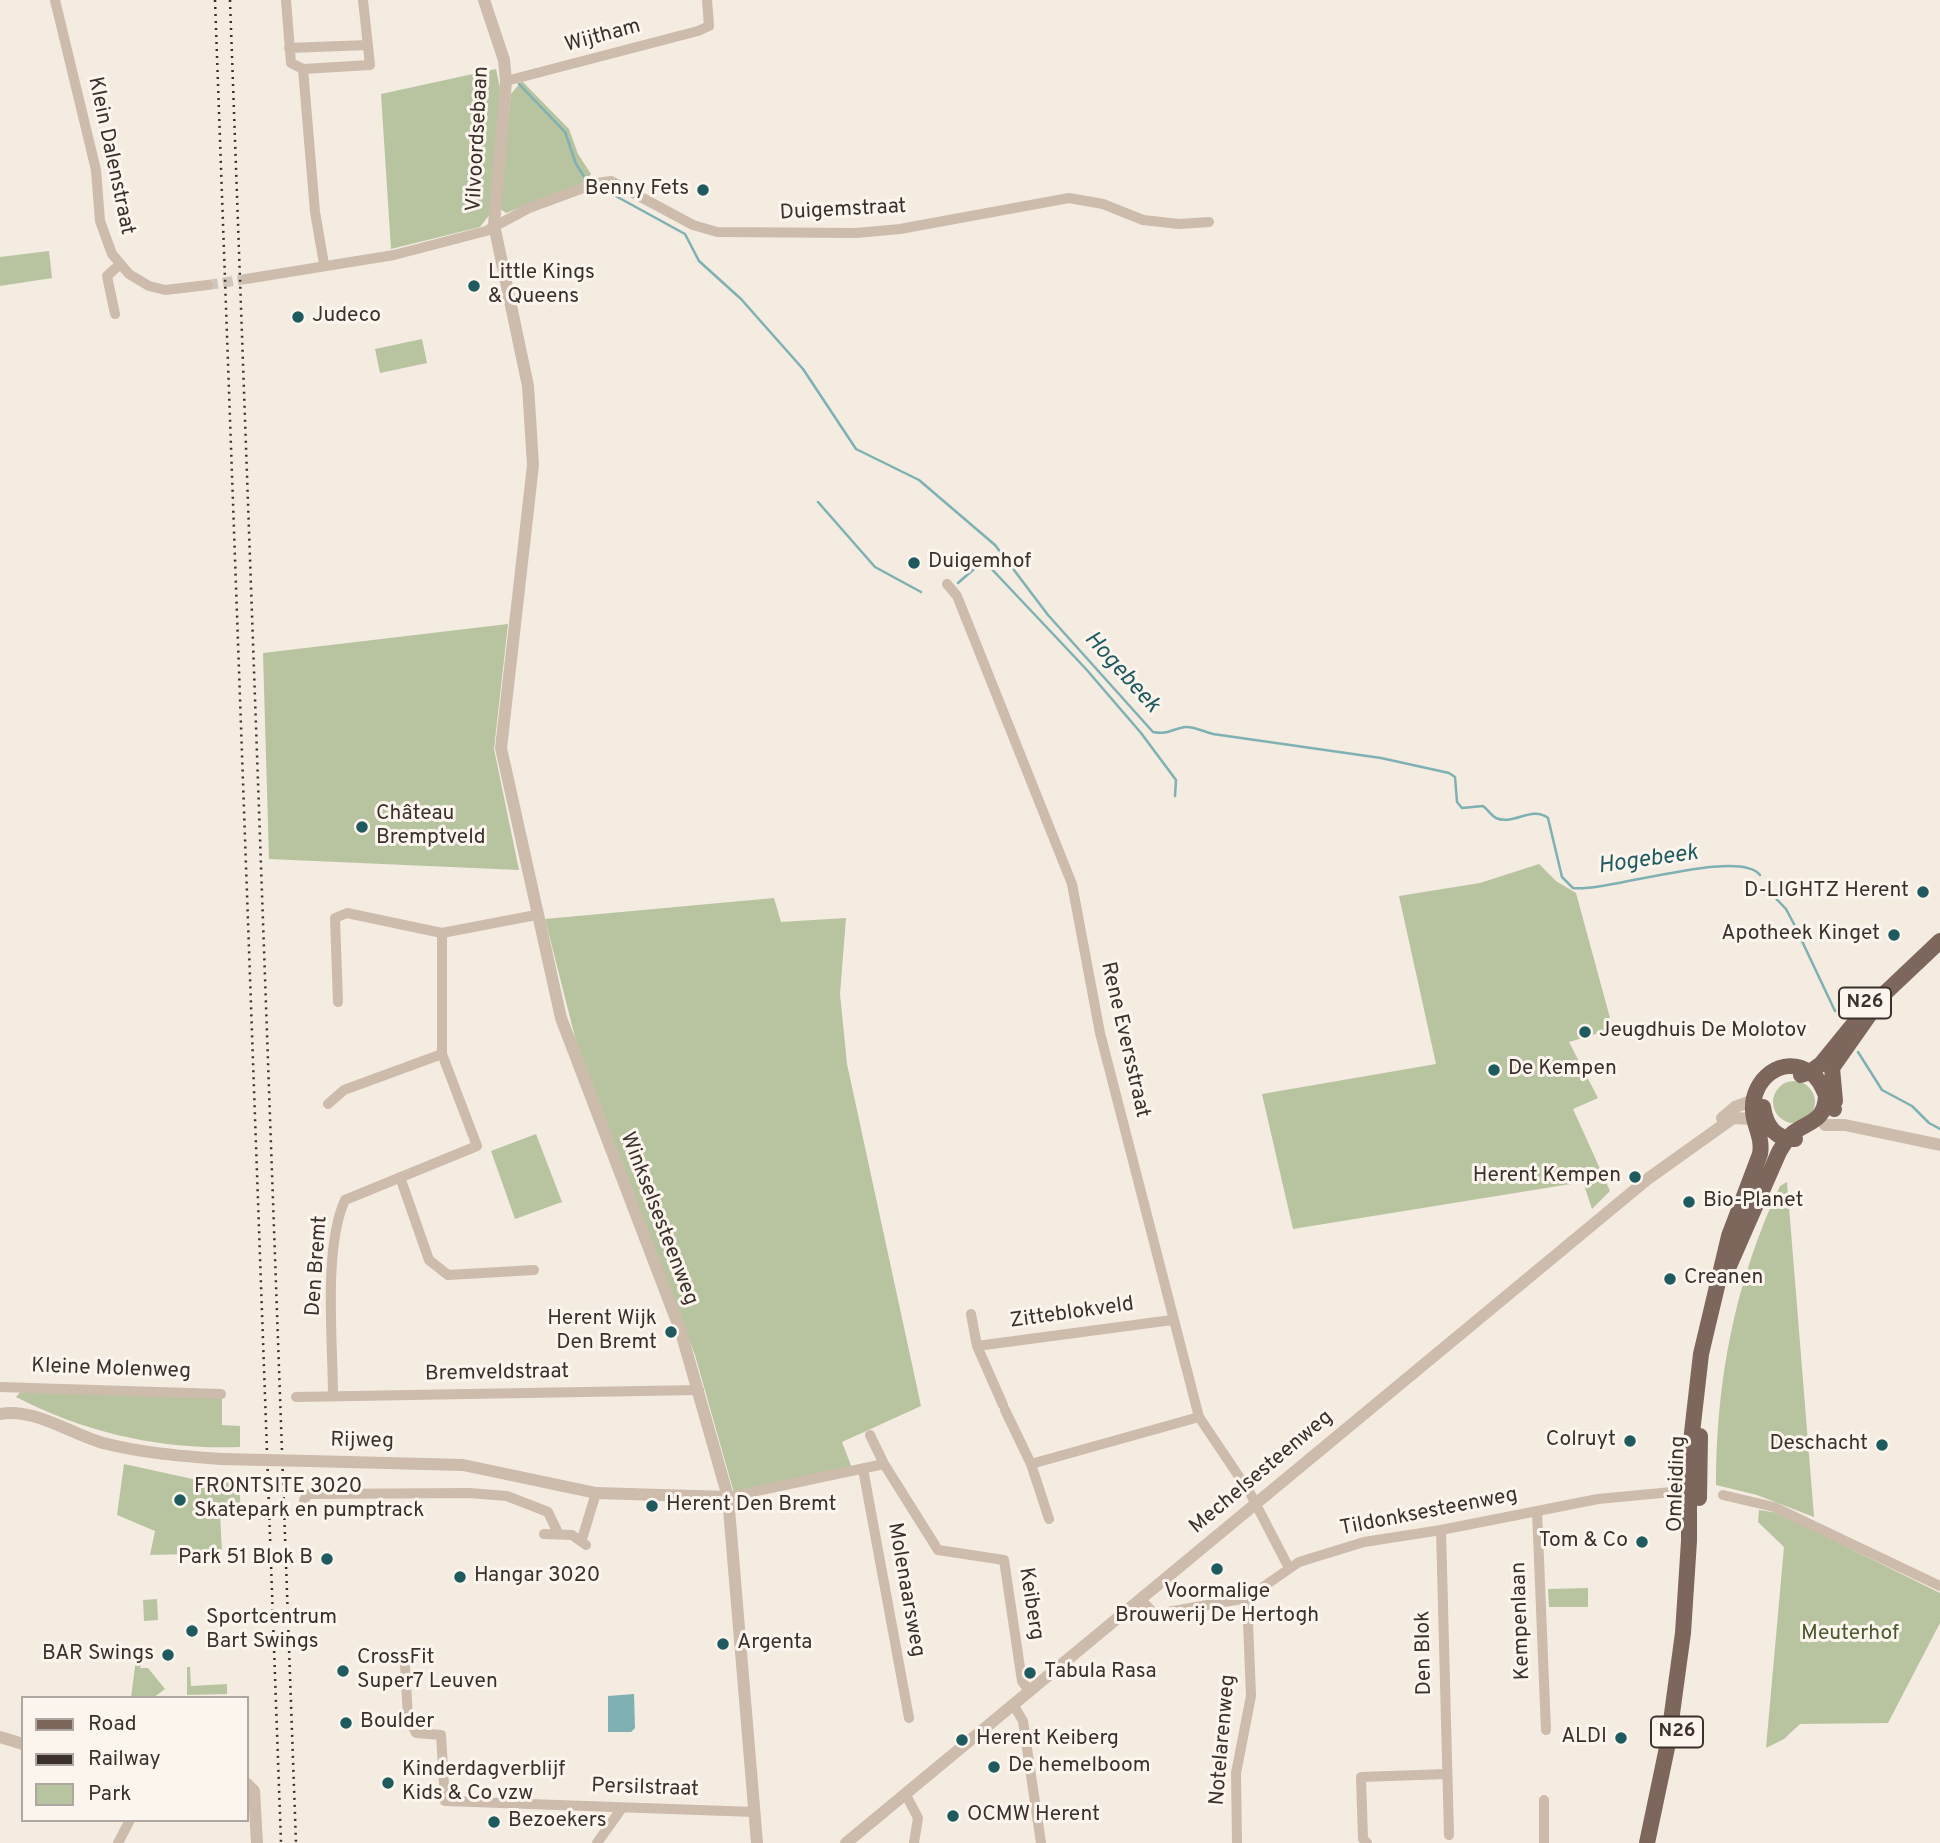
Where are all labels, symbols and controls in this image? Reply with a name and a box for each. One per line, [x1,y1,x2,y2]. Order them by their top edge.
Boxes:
street label: Wijtham [562,15,644,59]
street label: Vilvoordsebaan [463,66,495,212]
street label: Klein Dalenstraat [81,75,139,237]
place label: Benny Fets [585,177,689,203]
marker: Benny Fets [695,182,711,198]
street label: Duigemstraat [779,195,907,227]
place label: Little Kings & Queens [488,261,595,311]
marker: Little Kings & Queens [466,278,482,294]
place label: Judeco [312,304,381,330]
marker: Judeco [290,309,306,325]
place label: Duigemhof [928,550,1031,576]
marker: Duigemhof [906,555,922,571]
water label: Hogebeek [1077,626,1165,720]
place label: Château Bremptveld [376,802,485,852]
marker: Château Bremptveld [354,819,370,835]
water label: Hogebeek [1596,840,1700,882]
place label: D-LIGHTZ Herent [1744,879,1909,905]
marker: D-LIGHTZ Herent [1915,884,1931,900]
place label: Apotheek Kinget [1721,922,1880,948]
marker: Apotheek Kinget [1886,927,1902,943]
street label: Rene Eversstraat [1094,960,1154,1120]
road number: N26 [1839,987,1891,1018]
place label: Jeugdhuis De Molotov [1599,1019,1807,1045]
marker: Jeugdhuis De Molotov [1577,1024,1593,1040]
place label: De Kempen [1508,1057,1617,1083]
marker: De Kempen [1486,1062,1502,1078]
street label: Winkselsesteenweg [613,1129,703,1309]
place label: Herent Kempen [1473,1164,1621,1190]
marker: Herent Kempen [1627,1169,1643,1185]
place label: Bio-Planet [1703,1189,1803,1215]
marker: Bio-Planet [1681,1194,1697,1210]
street label: Den Bremt [302,1215,334,1317]
place label: Creanen [1684,1266,1763,1292]
marker: Creanen [1662,1271,1678,1287]
street label: Zitteblokveld [1008,1293,1136,1335]
place label: Herent Wijk Den Bremt [547,1307,657,1357]
marker: Herent Wijk Den Bremt [663,1324,679,1340]
street label: Kleine Molenweg [31,1355,191,1385]
street label: Bremveldstraat [425,1360,569,1388]
street label: Mechelsesteenweg [1185,1406,1339,1540]
place label: Colruyt [1546,1428,1616,1454]
street label: Rijweg [330,1429,394,1455]
place label: Deschacht [1769,1432,1868,1458]
marker: Colruyt [1622,1433,1638,1449]
street label: Omleiding [1664,1435,1692,1533]
marker: Deschacht [1874,1437,1890,1453]
place label: FRONTSITE 3020 Skatepark en pumptrack [194,1475,424,1525]
street label: Tildonksesteenweg [1338,1483,1520,1543]
marker: FRONTSITE 3020 Skatepark en pumptrack [172,1492,188,1508]
place label: Herent Den Bremt [666,1493,837,1519]
marker: Herent Den Bremt [644,1498,660,1514]
street label: Molenaarsweg [881,1521,929,1659]
place label: Tom & Co [1539,1529,1628,1555]
marker: Tom & Co [1634,1534,1650,1550]
place label: Park 51 Blok B [178,1546,313,1572]
marker: Park 51 Blok B [319,1551,335,1567]
marker: Voormalige Brouwerij De Hertogh [1209,1561,1225,1577]
street label: Kempenlaan [1507,1561,1537,1681]
place label: Hangar 3020 [474,1564,600,1590]
street label: Keiberg [1012,1566,1048,1642]
marker: Hangar 3020 [452,1569,468,1585]
place label: Voormalige Brouwerij De Hertogh [1115,1580,1319,1630]
place label: Sportcentrum Bart Swings [206,1606,337,1656]
street label: Den Blok [1412,1611,1438,1695]
park label: Meuterhof [1801,1622,1899,1648]
marker: Sportcentrum Bart Swings [184,1623,200,1639]
place label: Argenta [737,1631,812,1657]
marker: Argenta [715,1636,731,1652]
place label: BAR Swings [42,1642,154,1668]
place label: CrossFit Super7 Leuven [357,1646,498,1696]
marker: BAR Swings [160,1647,176,1663]
place label: Tabula Rasa [1044,1660,1157,1686]
marker: CrossFit Super7 Leuven [335,1663,351,1679]
marker: Tabula Rasa [1022,1665,1038,1681]
street label: Notelarenweg [1206,1673,1242,1807]
legend [21,1696,248,1822]
place label: Boulder [360,1710,434,1736]
text: Road [88,1711,137,1738]
marker: Boulder [338,1715,354,1731]
road number: N26 [1651,1716,1703,1748]
place label: ALDI [1561,1725,1607,1751]
place label: Herent Keiberg [976,1727,1119,1753]
marker: ALDI [1613,1730,1629,1746]
marker: Herent Keiberg [954,1732,970,1748]
text: Railway [88,1746,161,1773]
place label: De hemelboom [1008,1754,1150,1780]
place label: Kinderdagverblijf Kids & Co vzw [402,1758,565,1808]
marker: De hemelboom [986,1759,1002,1775]
marker: Kinderdagverblijf Kids & Co vzw [380,1775,396,1791]
street label: Persilstraat [591,1775,699,1803]
text: Park [88,1781,131,1808]
place label: OCMW Herent [967,1803,1100,1829]
marker: OCMW Herent [945,1808,961,1824]
place label: Bezoekers [508,1809,607,1835]
marker: Bezoekers [486,1814,502,1830]

